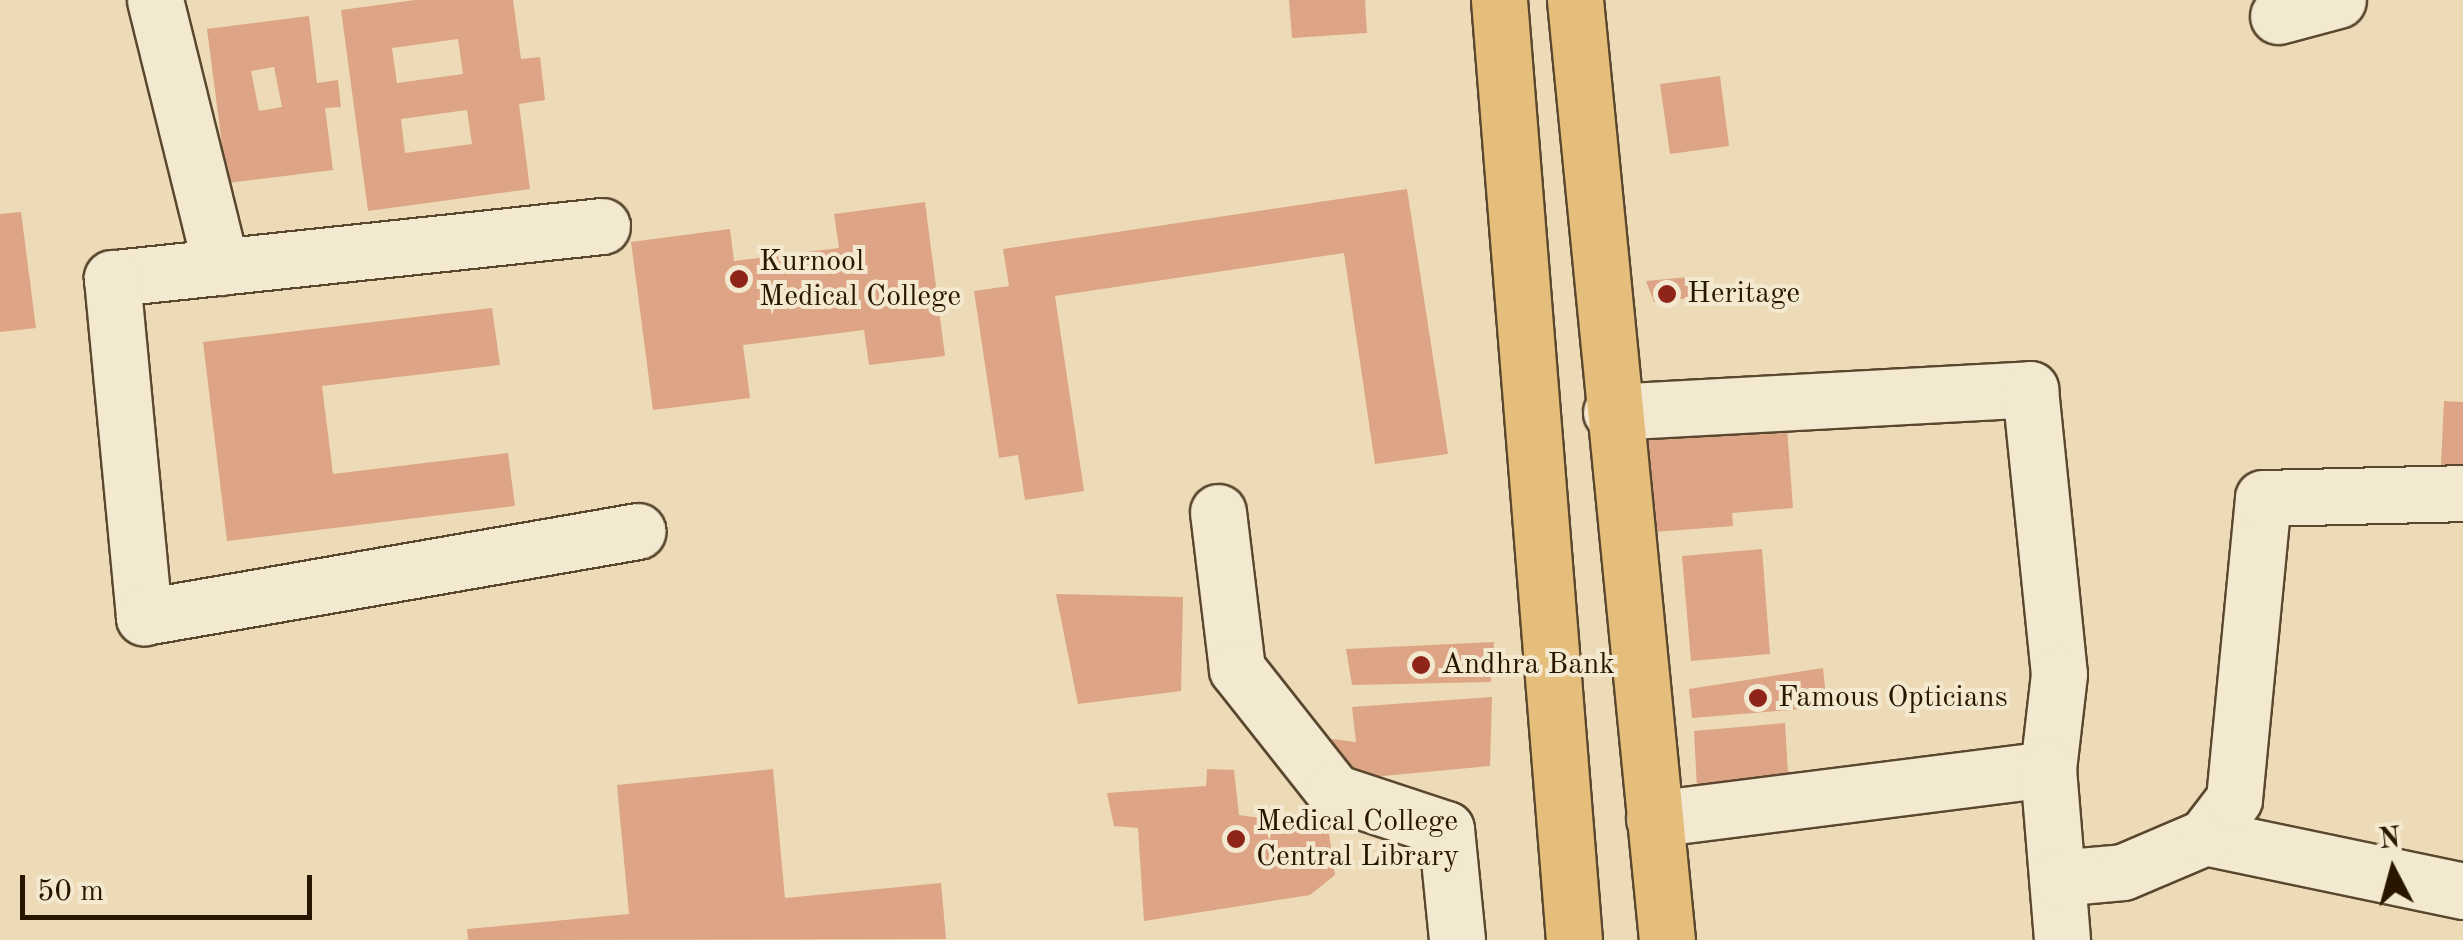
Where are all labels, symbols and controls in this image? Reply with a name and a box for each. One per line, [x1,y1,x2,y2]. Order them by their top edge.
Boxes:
place label: Kurnool Medical College [759,244,961,314]
marker: Kurnool Medical College [728,268,750,290]
place label: Heritage [1687,276,1800,312]
marker: Heritage [1656,283,1678,305]
place label: Andhra Bank [1441,647,1615,683]
marker: Andhra Bank [1410,654,1432,676]
place label: Famous Opticians [1778,680,2008,716]
marker: Famous Opticians [1747,687,1769,709]
place label: Medical College Central Library [1256,804,1459,874]
north arrow [2343,820,2443,920]
text: N [2378,825,2402,855]
marker: Medical College Central Library [1225,828,1247,850]
scale bar [25,855,318,917]
text: 50 m [37,877,104,907]

